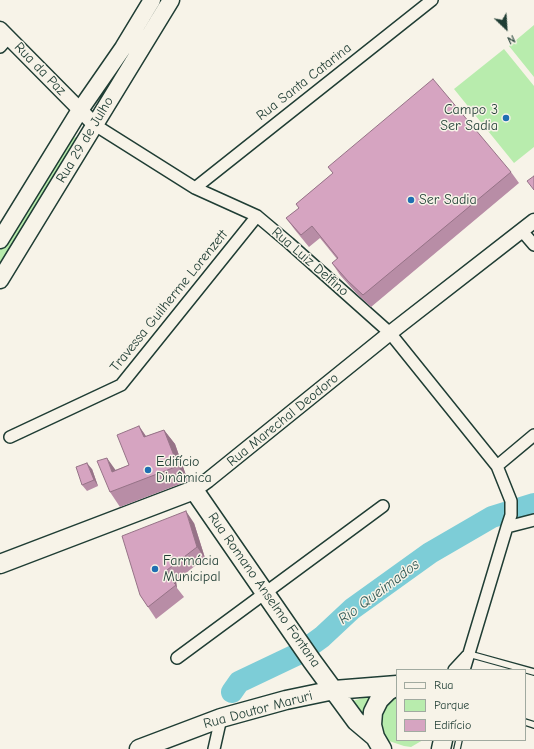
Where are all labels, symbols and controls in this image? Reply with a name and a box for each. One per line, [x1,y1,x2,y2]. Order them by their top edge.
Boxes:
north arrow [486,8,526,48]
text: N [505,32,517,47]
street label: Rua da Paz [11,39,69,99]
street label: Rua Santa Catarina [253,40,355,124]
street label: Rua 29 de Julho [53,94,117,186]
place label: Campo 3 Ser Sadia [440,102,498,134]
marker: Campo 3 Ser Sadia [501,113,511,123]
place label: Ser Sadia [419,192,477,208]
marker: Ser Sadia [406,195,416,205]
street label: Rua Luiz Delfino [268,224,352,300]
street label: Travessa Guilherme Lorenzett [107,227,231,375]
street label: Rua Marechal Deodoro [224,370,342,470]
place label: Edifício Dinâmica [156,454,212,486]
marker: Edifício Dinâmica [143,465,153,475]
street label: Rua Romano Anselmo Fontana [204,509,324,671]
place label: Farmácia Municipal [163,553,220,586]
water label: Rio Queimados [335,556,423,628]
marker: Farmácia Municipal [150,564,160,574]
legend [396,669,526,741]
text: Rua [434,678,453,692]
street label: Rua Doutor Maruri [202,687,314,733]
text: Parque [434,698,469,712]
text: Edifício [434,718,471,732]

